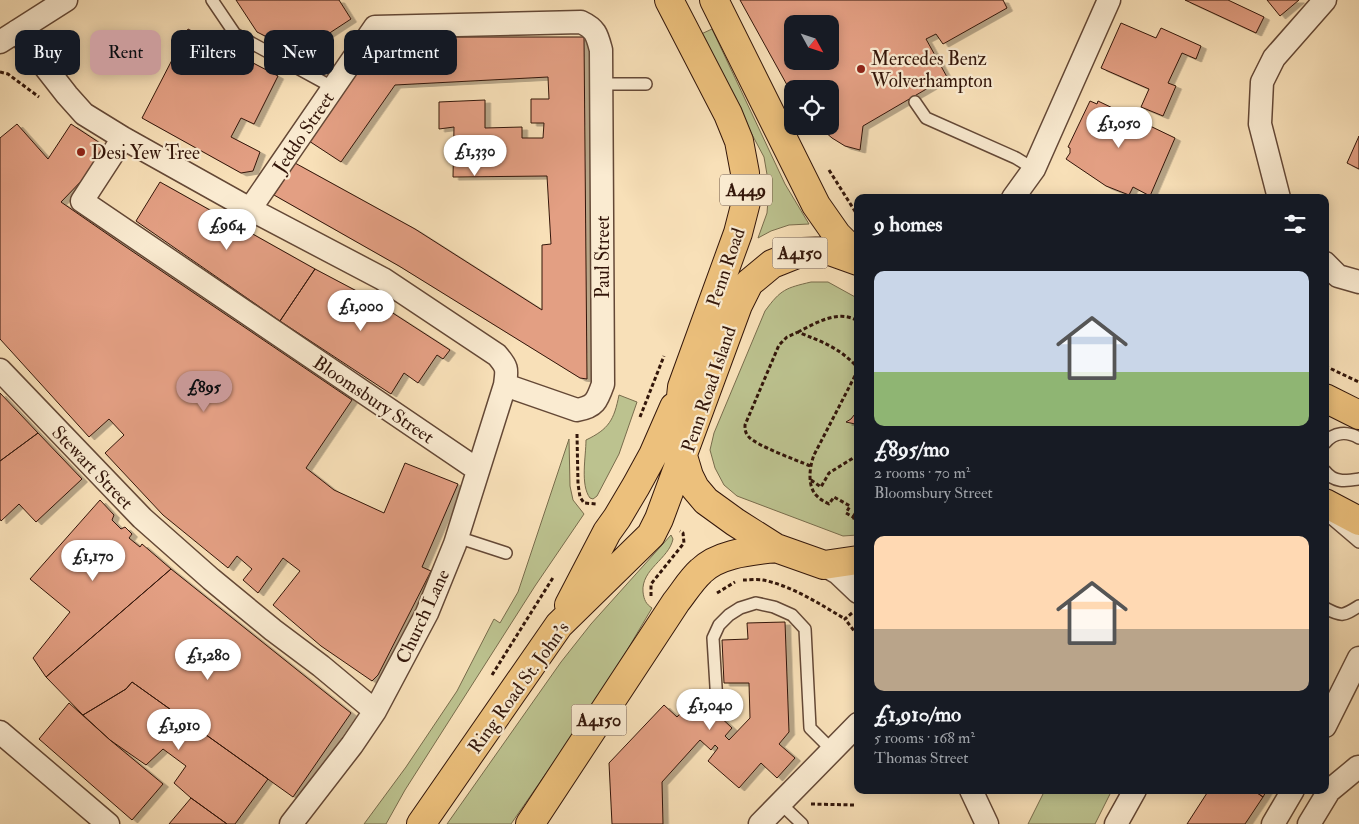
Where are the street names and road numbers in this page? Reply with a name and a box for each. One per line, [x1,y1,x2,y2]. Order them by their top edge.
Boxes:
street label: Jeddo Street [267,87,340,179]
road number: A449 [720,174,772,206]
street label: Paul Street [591,216,615,298]
street label: Penn Road [701,224,751,310]
road number: A4150 [772,238,828,268]
street label: Penn Road Island [676,323,742,456]
street label: Bloomsbury Street [308,350,439,449]
street label: Stewart Street [46,421,138,515]
street label: Church Lane [391,565,455,668]
street label: Ring Road St. John's [463,617,575,758]
road number: A4150 [572,704,626,736]

